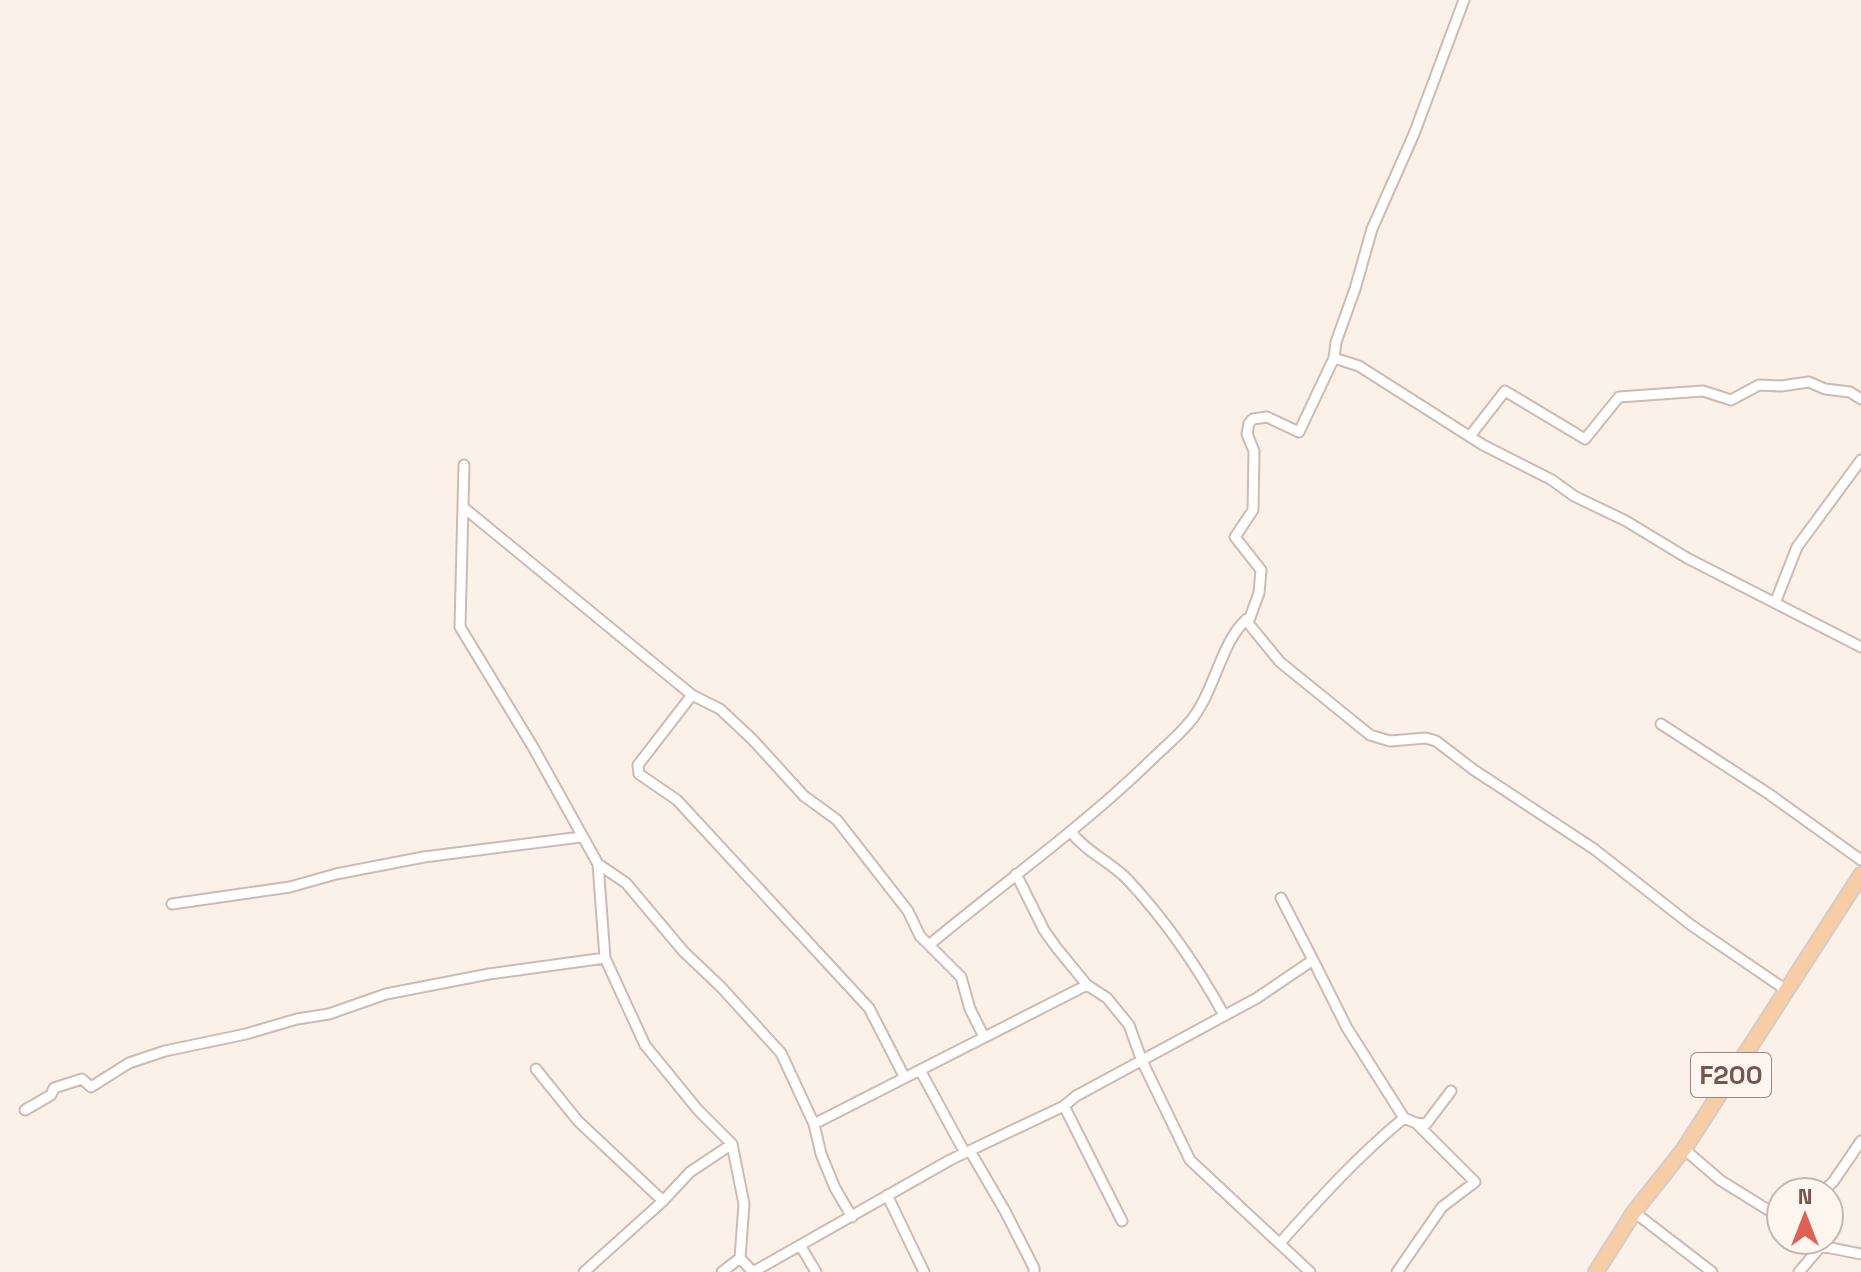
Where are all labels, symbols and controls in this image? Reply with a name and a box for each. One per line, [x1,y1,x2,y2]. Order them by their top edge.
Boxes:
road number: F200 [1691,1053,1771,1097]
north arrow [1765,1176,1845,1256]
text: N [1798,1182,1812,1210]

